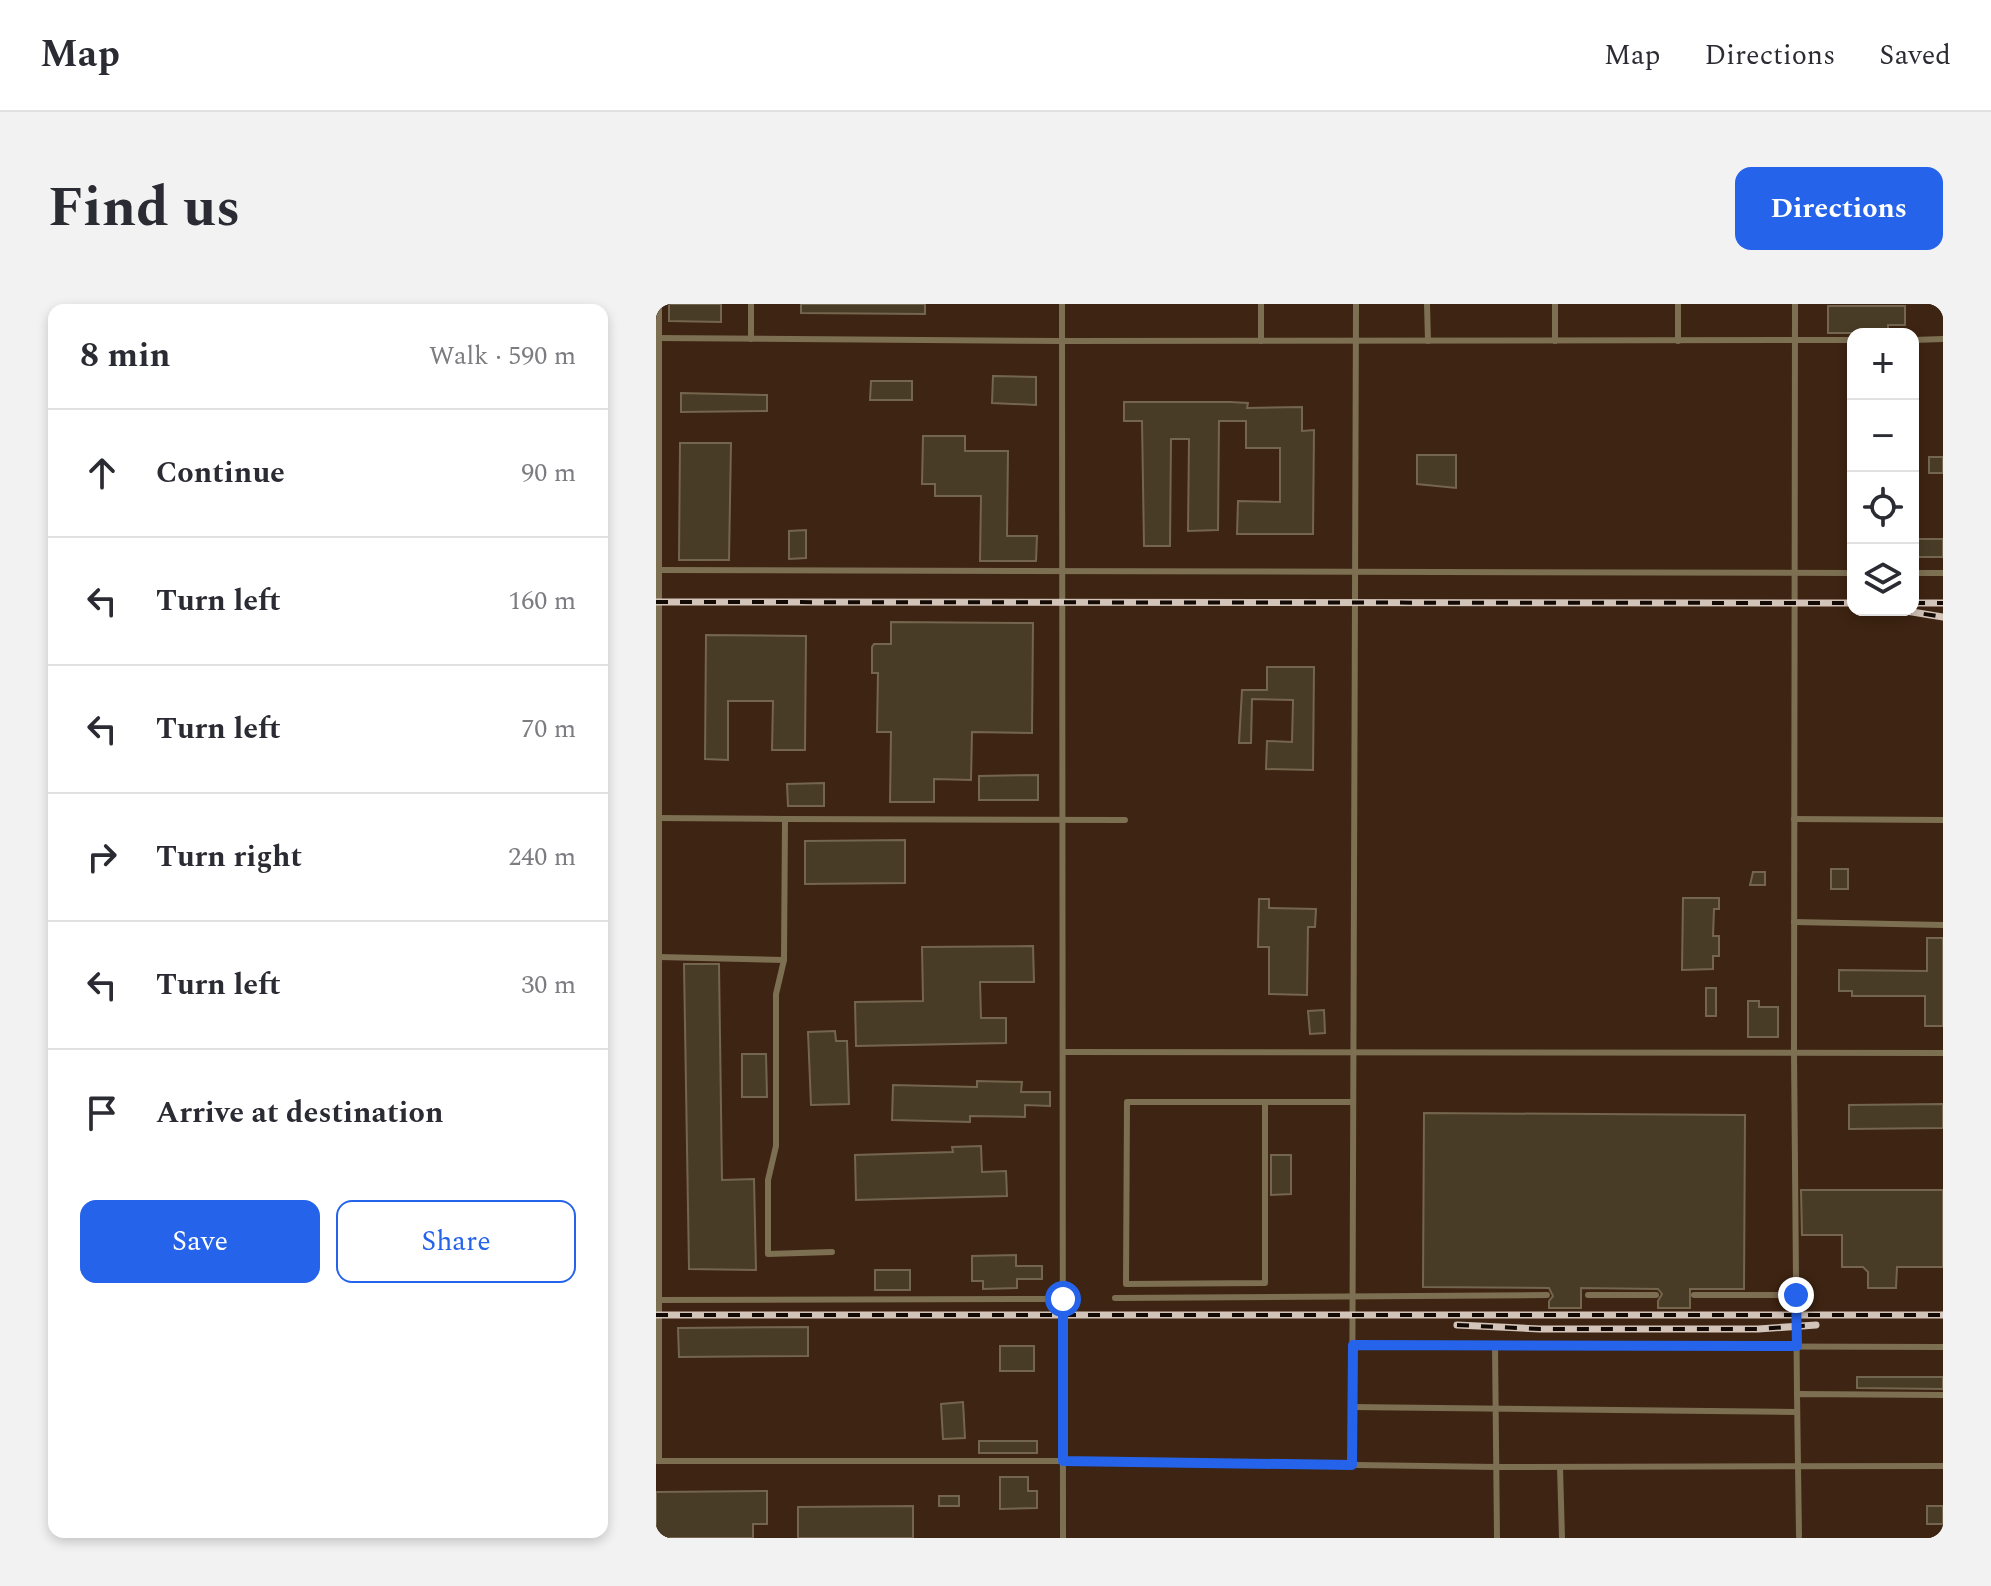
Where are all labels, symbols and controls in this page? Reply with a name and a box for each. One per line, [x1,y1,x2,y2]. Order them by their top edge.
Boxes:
text: Map [40,26,120,84]
text: Map [1604,34,1661,77]
text: Directions [1705,34,1835,77]
text: Saved [1879,34,1951,77]
text: Find us [48,166,241,251]
button: Directions [1735,167,1943,250]
map controls [1847,328,1919,616]
button: + [1847,328,1919,400]
text: 8 min [80,330,170,382]
text: Walk · 590 m [429,336,576,376]
button: − [1847,400,1919,472]
text: Continue [156,450,285,496]
icon: ahead [80,451,124,495]
text: 90 m [521,453,576,493]
button: locate [1847,472,1919,544]
button: layers [1847,544,1919,616]
text: Turn left [156,578,281,624]
icon: left [80,579,124,623]
text: 160 m [508,581,576,621]
text: Turn left [156,706,281,752]
icon: left [80,707,124,751]
text: 70 m [521,709,576,749]
text: Turn right [156,834,302,880]
icon: right [80,835,124,879]
text: 240 m [508,837,576,877]
text: Turn left [156,962,281,1008]
icon: left [80,963,124,1007]
text: 30 m [521,965,576,1005]
text: Arrive at destination [156,1090,443,1136]
icon: arrive [80,1091,124,1135]
button: Save [80,1200,320,1283]
button: Share [336,1200,576,1283]
route end [1778,1277,1814,1313]
route start [1045,1281,1081,1317]

